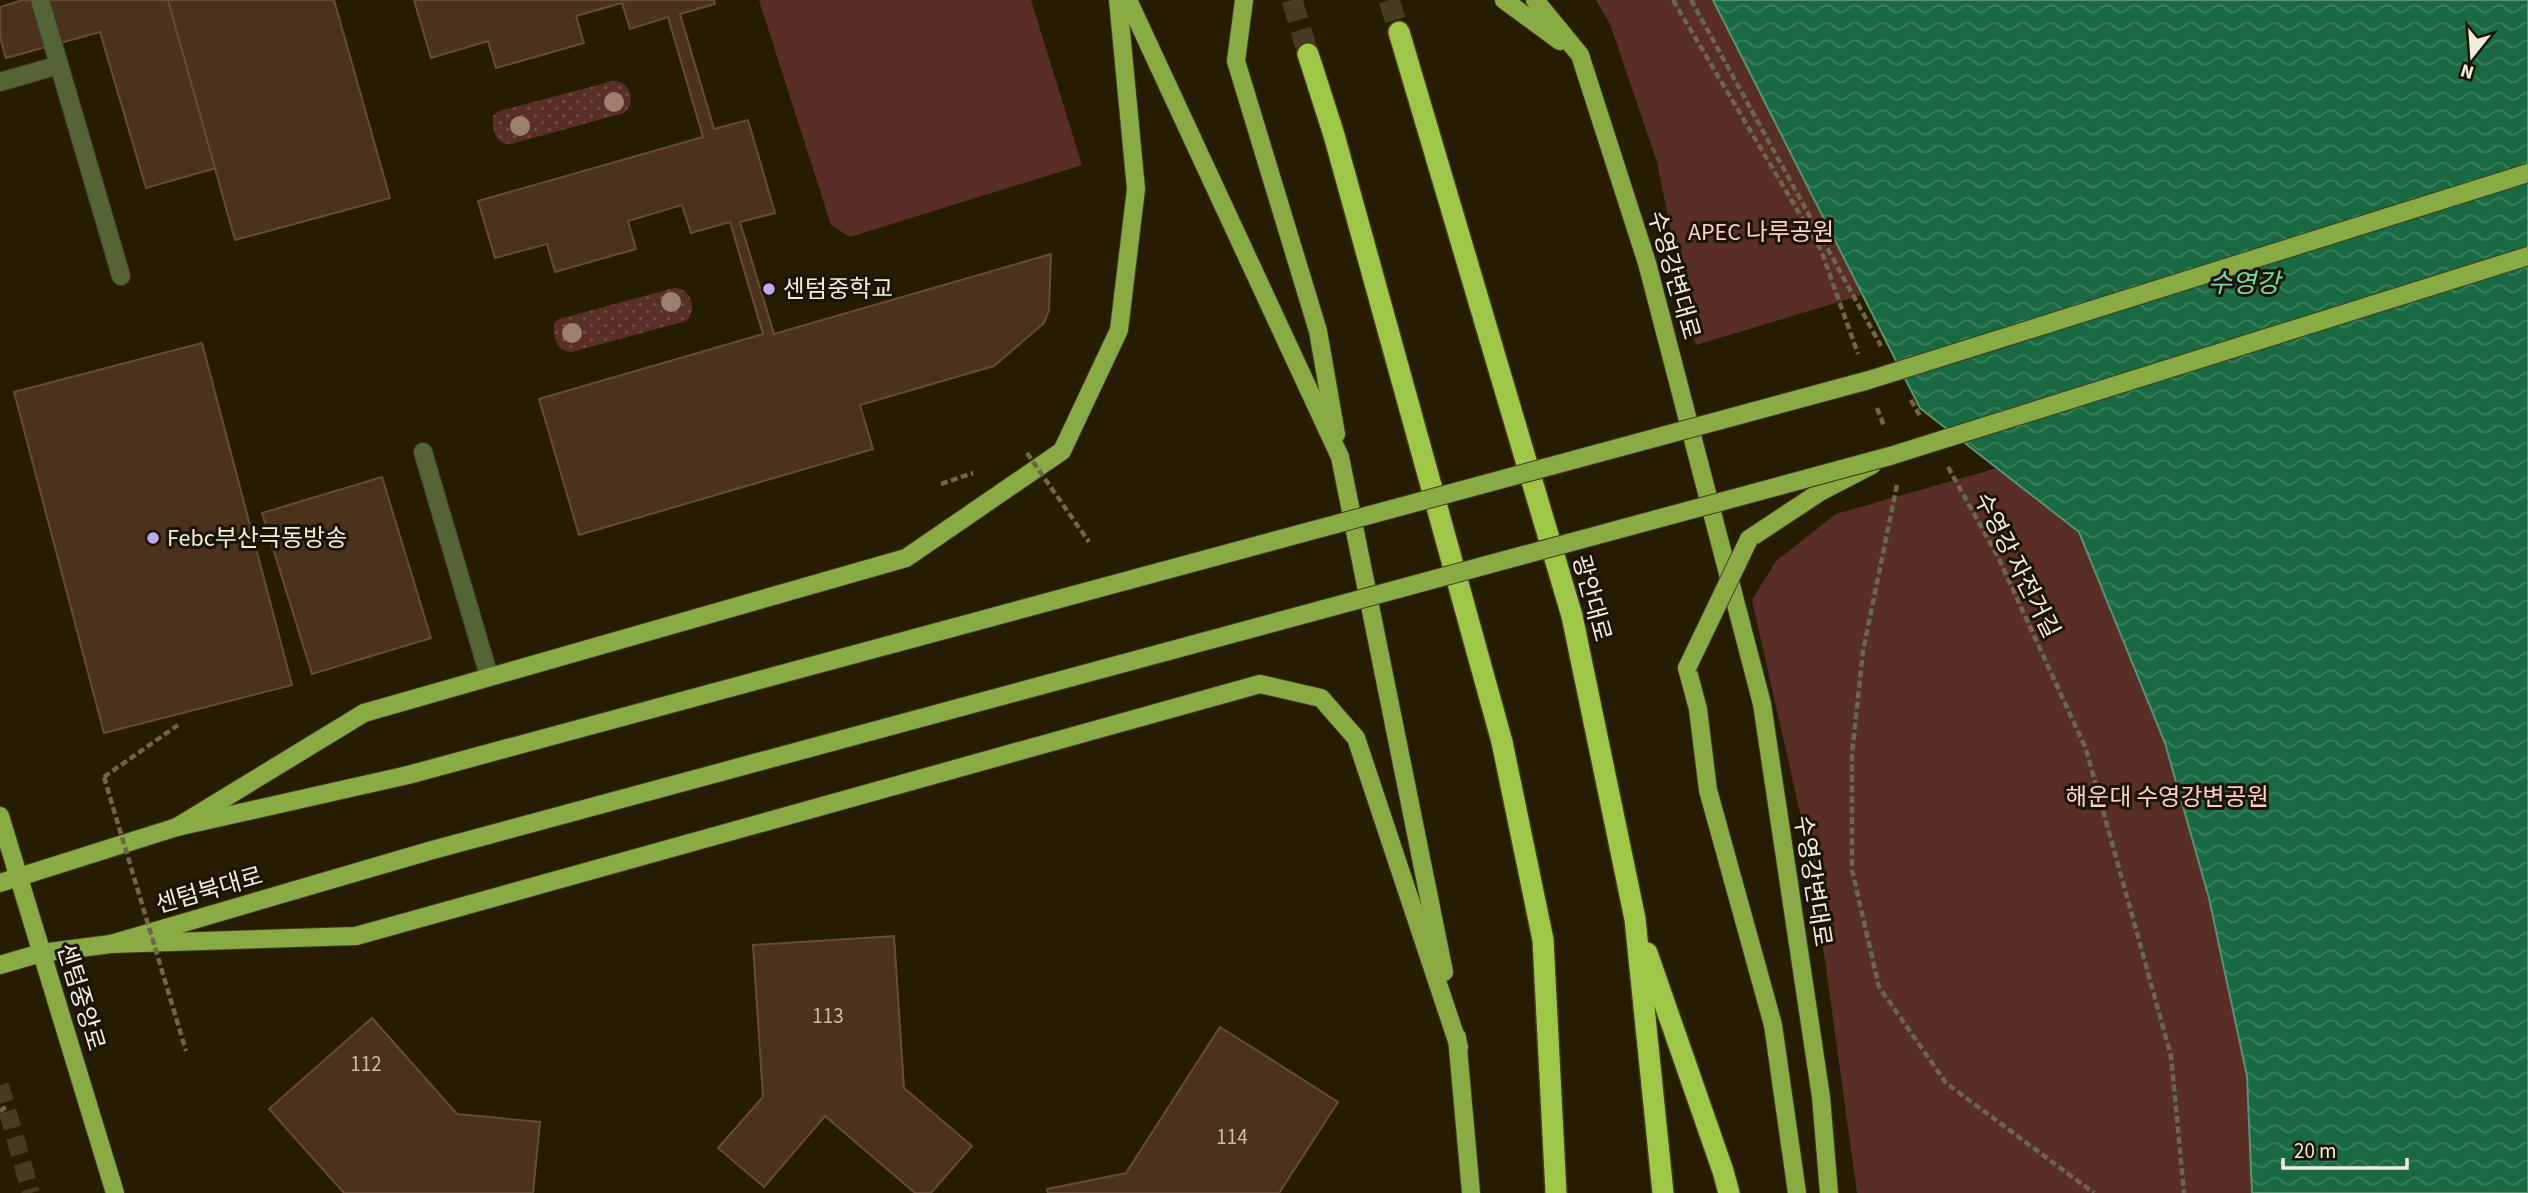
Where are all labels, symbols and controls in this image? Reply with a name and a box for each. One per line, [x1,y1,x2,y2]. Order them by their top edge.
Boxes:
north arrow [2437,21,2507,91]
text: N [2457,56,2477,86]
street label: 수영강변대로 [1638,207,1709,344]
park label: APEC 나루공원 [1688,215,1834,250]
water label: 수영강 [2208,265,2283,302]
place label: 센텀중학교 [783,272,893,307]
marker: 센텀중학교 [761,281,777,297]
street label: 수영강 자전거길 [1965,486,2068,644]
place label: Febc부산극동방송 [167,521,347,556]
marker: Febc부산극동방송 [145,530,161,546]
street label: 광안대로 [1563,551,1620,645]
park label: 해운대 수영강변공원 [2065,780,2269,815]
street label: 수영강변대로 [1785,813,1840,949]
street label: 센텀북대로 [151,858,267,923]
street label: 센텀중앙로 [48,939,113,1055]
house number: 113 [812,1001,844,1031]
house number: 112 [350,1049,382,1079]
house number: 114 [1216,1122,1248,1152]
scale bar [2283,1126,2407,1170]
text: 20 m [2294,1136,2336,1166]

